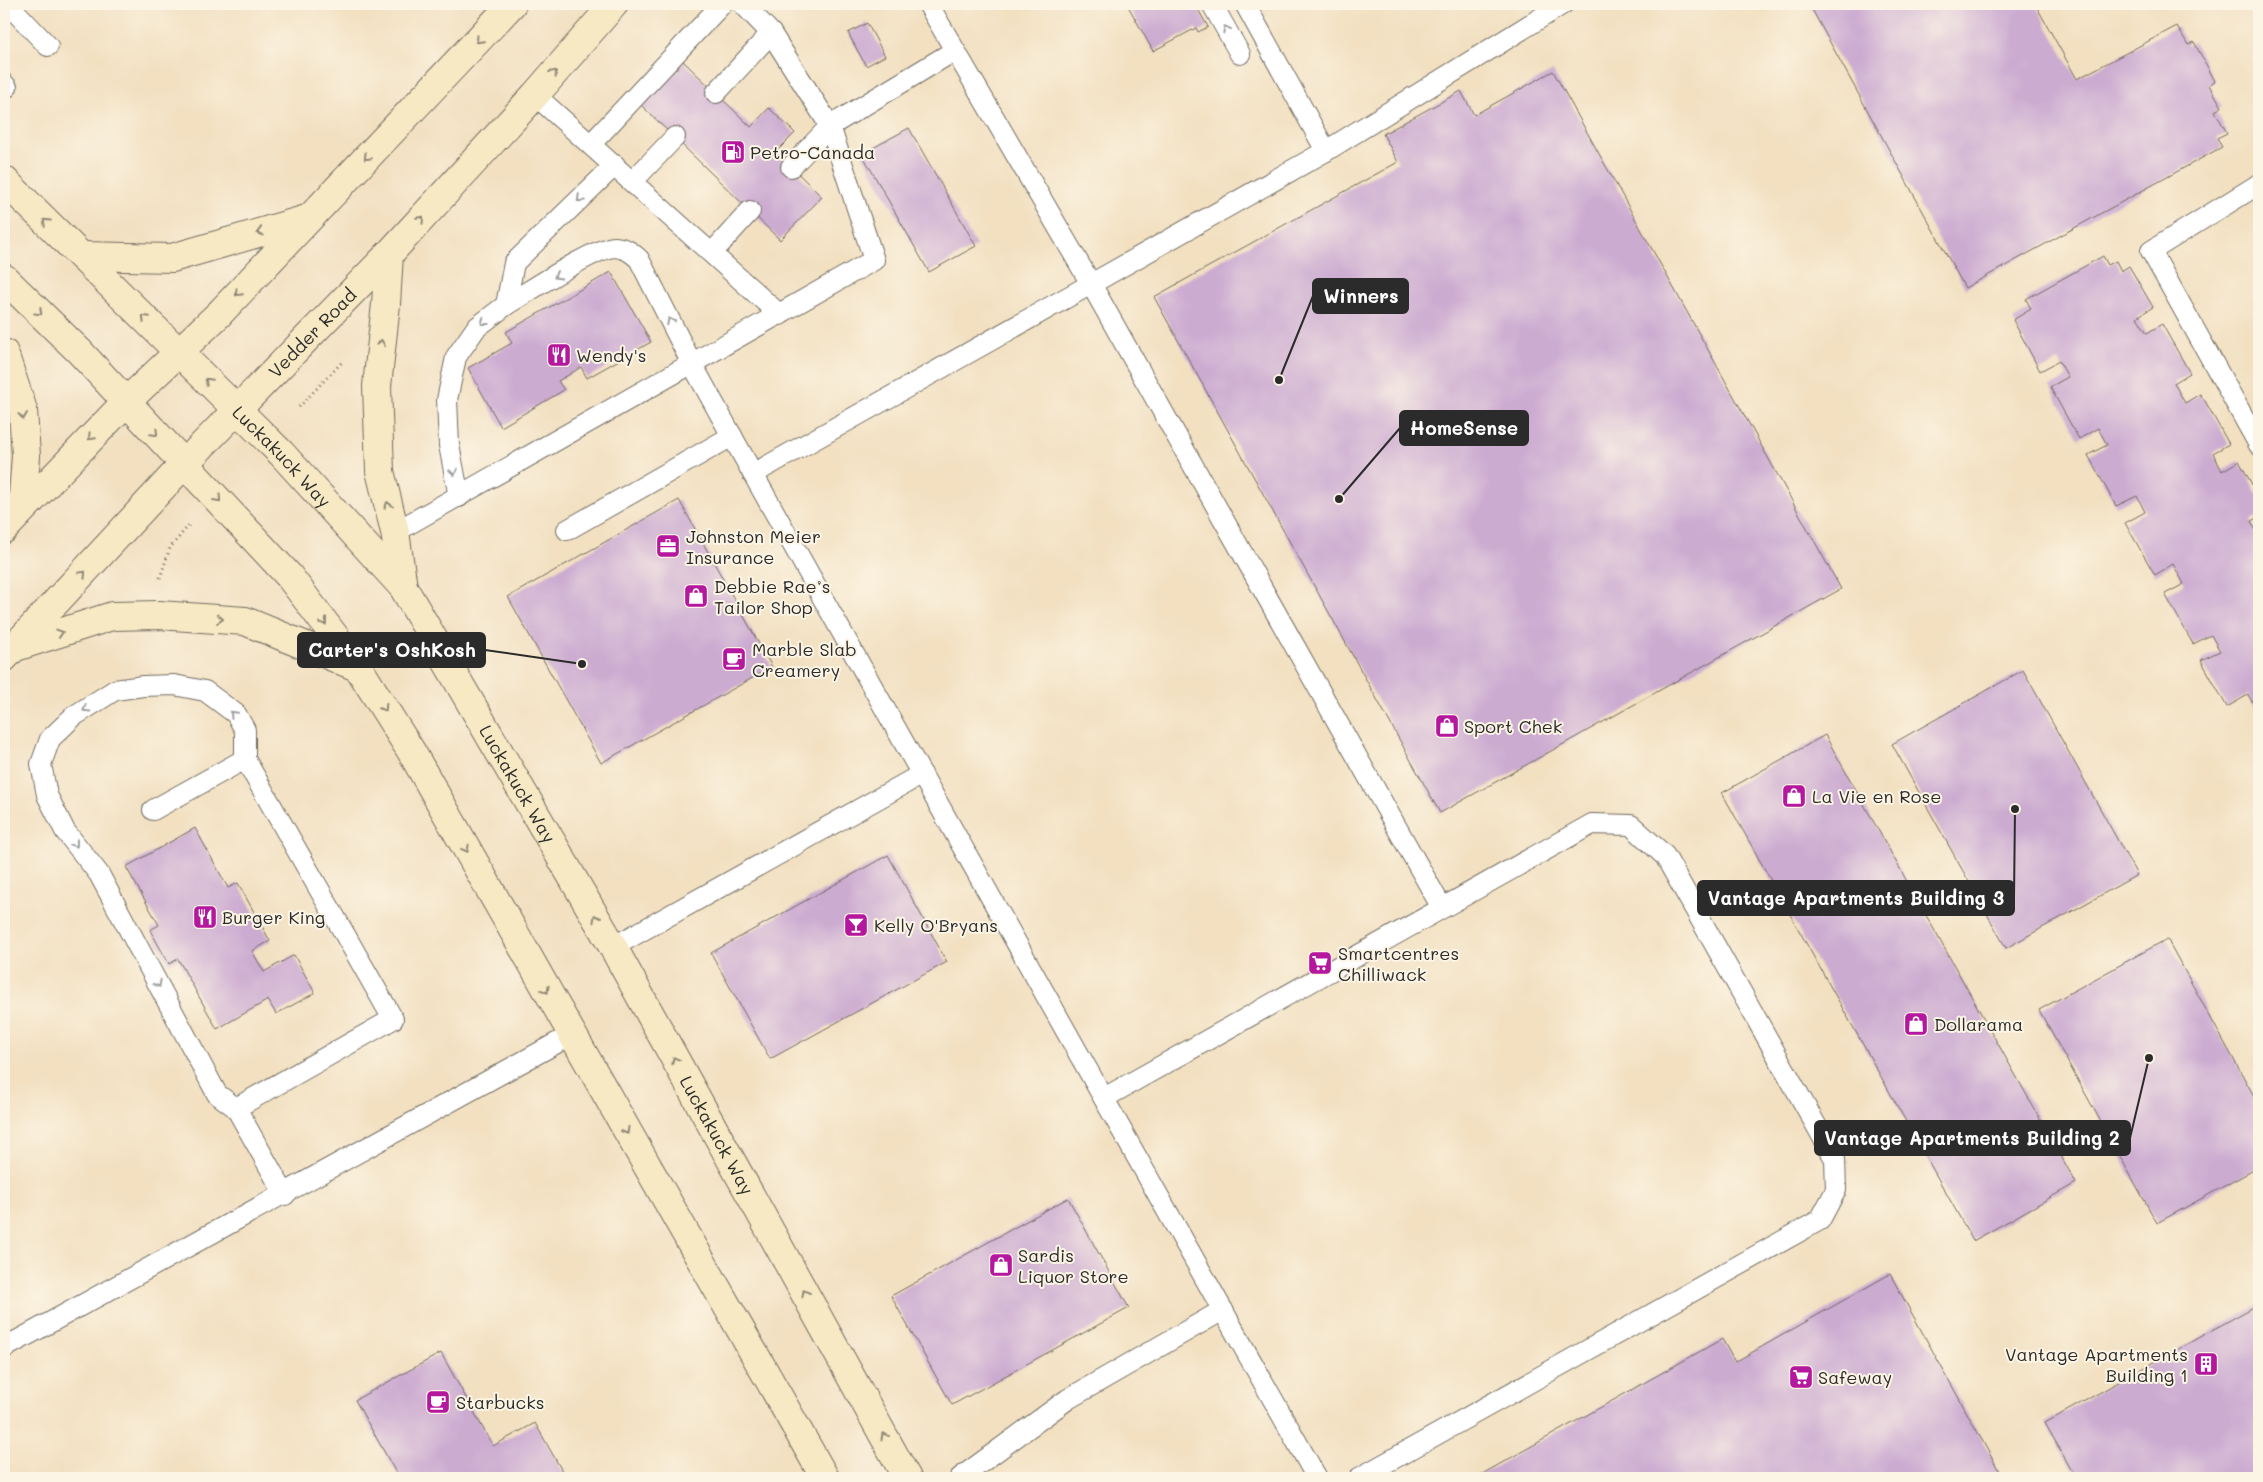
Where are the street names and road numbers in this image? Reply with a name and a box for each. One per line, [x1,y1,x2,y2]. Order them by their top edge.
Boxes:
street label: Vedder Road [263,283,361,383]
street label: Luckakuck Way [228,400,337,512]
street label: Luckakuck Way [474,721,562,847]
street label: Luckakuck Way [675,1071,760,1199]

